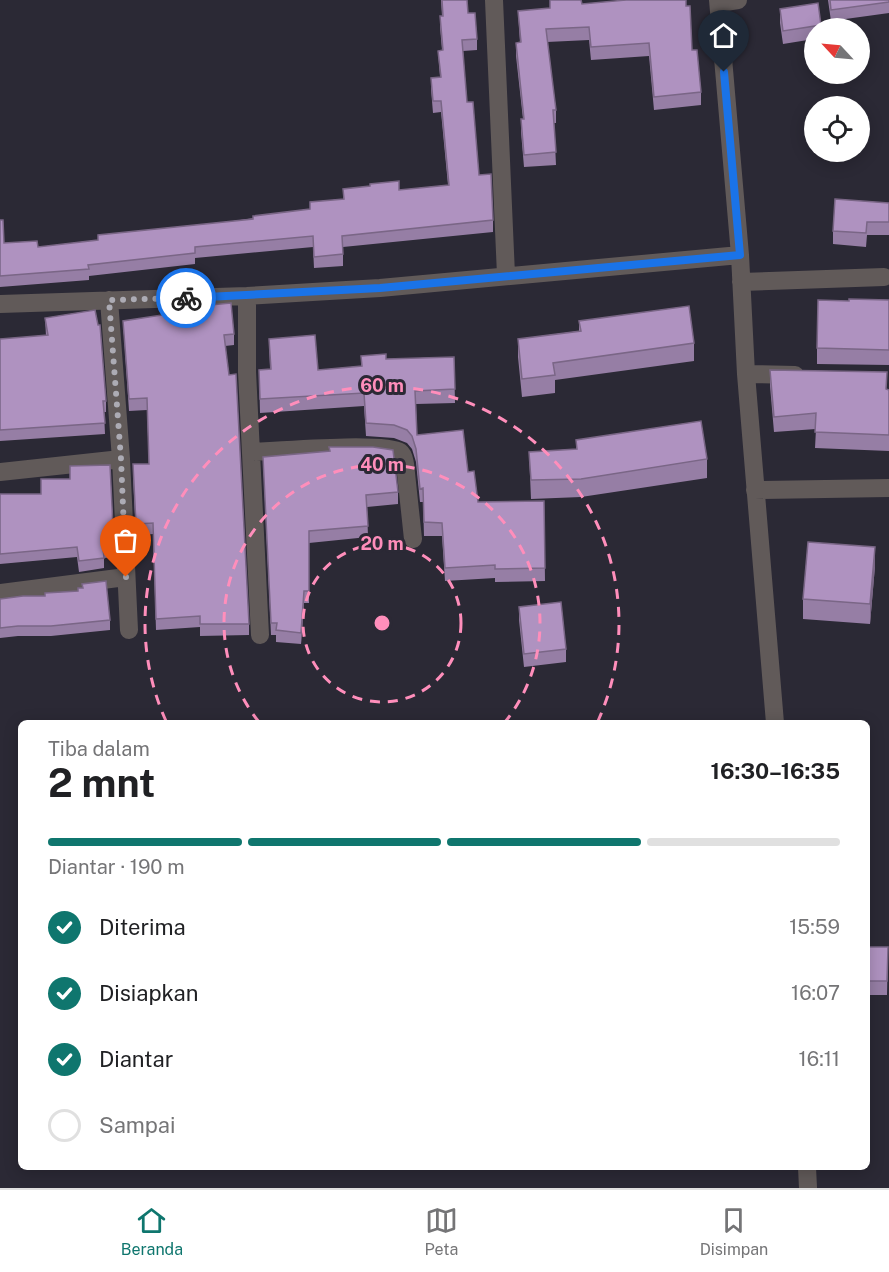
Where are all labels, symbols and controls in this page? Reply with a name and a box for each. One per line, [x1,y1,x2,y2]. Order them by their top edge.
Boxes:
pin [698,10,749,72]
north arrow [804,18,870,84]
map controls [804,18,870,162]
icon: home [707,19,740,52]
button: locate [804,96,870,162]
courier [156,268,216,328]
icon: bike [170,282,203,315]
text: 60 m [360,375,404,396]
text: 40 m [360,454,404,475]
pin [100,515,151,577]
icon: bag [109,524,142,557]
text: 20 m [360,533,404,554]
centre of rings [372,613,392,633]
text: Tiba dalam [48,737,150,761]
text: 16:30–16:35 [711,758,840,784]
text: 2 mnt [48,760,155,806]
text: Diantar · 190 m [48,855,185,879]
icon: check [48,911,81,944]
text: Diterima [99,914,186,940]
text: 15:59 [789,915,840,939]
icon: check [48,977,81,1010]
text: Disiapkan [99,980,198,1006]
text: 16:07 [791,981,840,1005]
icon: check [48,1043,81,1076]
text: Diantar [99,1046,173,1072]
text: 16:11 [799,1047,840,1071]
text: Sampai [99,1112,175,1138]
tab: Beranda [121,1204,183,1259]
tab: Peta [424,1204,458,1259]
tab: Disimpan [700,1204,768,1259]

